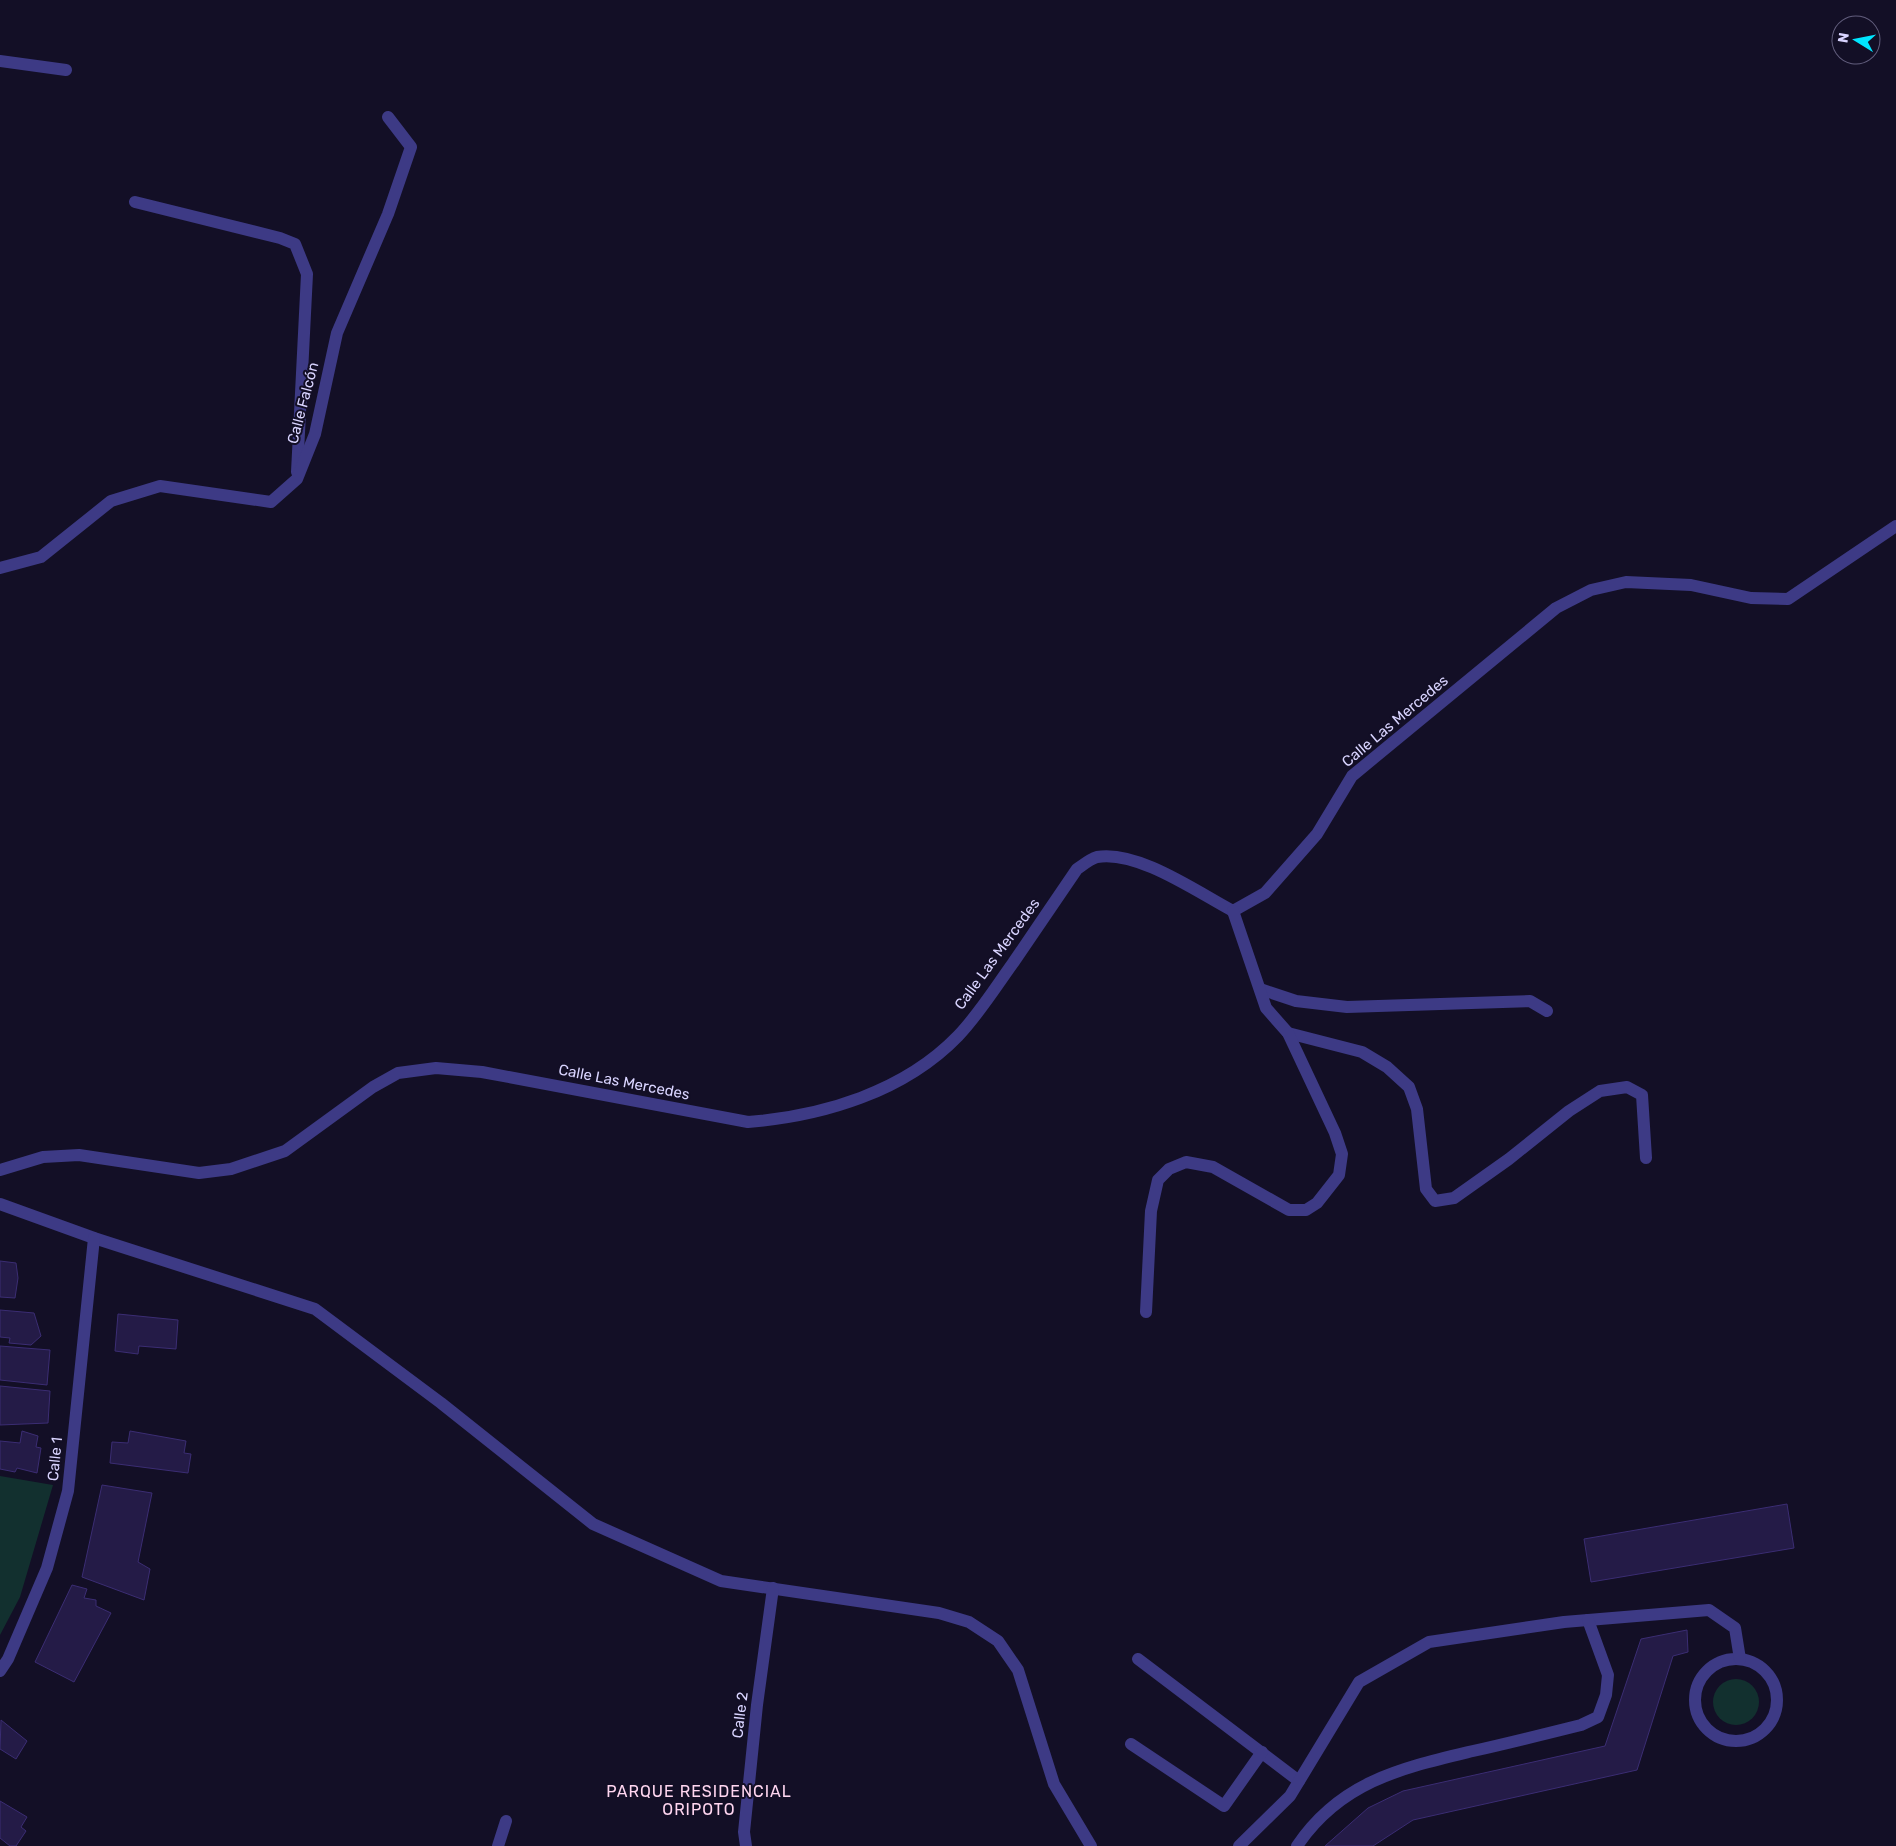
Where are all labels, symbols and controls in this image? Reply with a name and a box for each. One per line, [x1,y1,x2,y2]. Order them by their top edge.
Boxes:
north arrow [1831,15,1881,65]
text: N [1834,31,1853,44]
street label: Calle Falcón [283,360,323,446]
street label: Calle Las Mercedes [1338,671,1452,771]
street label: Calle Las Mercedes [951,895,1044,1013]
street label: Calle Las Mercedes [557,1060,691,1104]
street label: Calle 1 [44,1436,66,1482]
street label: Calle 2 [728,1691,752,1739]
district label: PARQUE RESIDENCIAL ORIPOTO [606,1782,792,1819]

